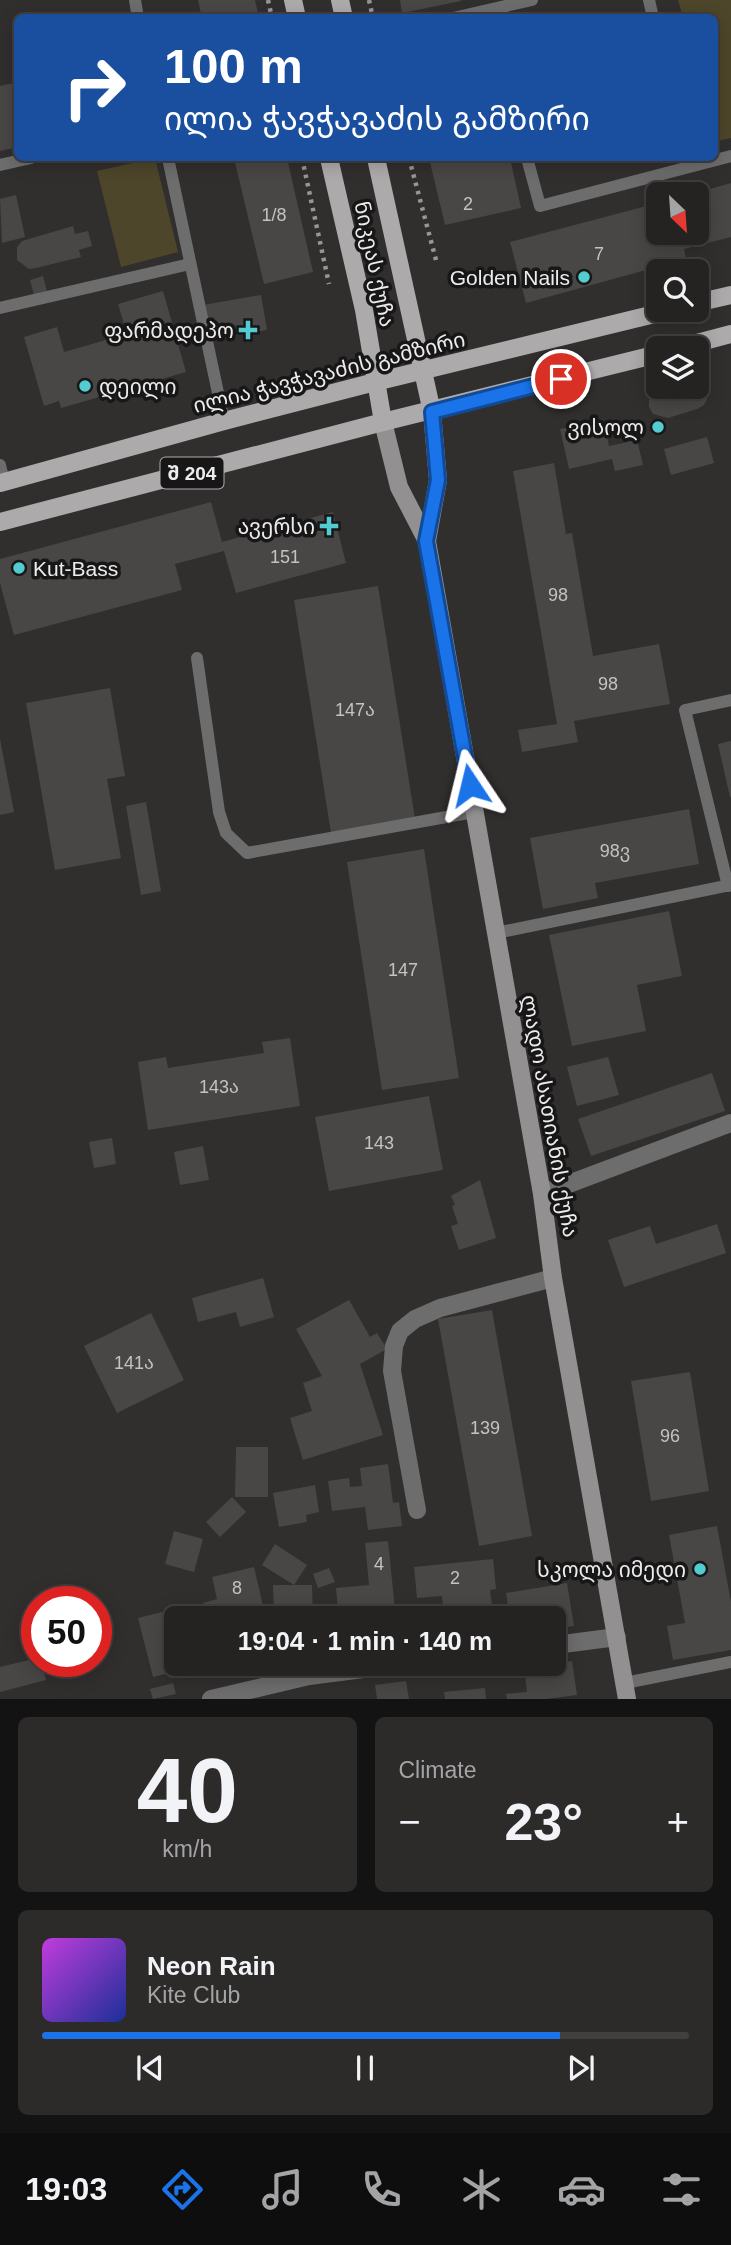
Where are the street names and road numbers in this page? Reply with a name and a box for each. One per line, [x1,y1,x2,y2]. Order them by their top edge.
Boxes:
street label: ნიკეას ქუჩა [349,199,400,329]
street label: ილია ჭავჭავაძის გამზირი [191,327,468,419]
road number: შ 204 [160,458,224,488]
street label: ლადო ასათიანის ქუჩა [515,993,583,1239]

